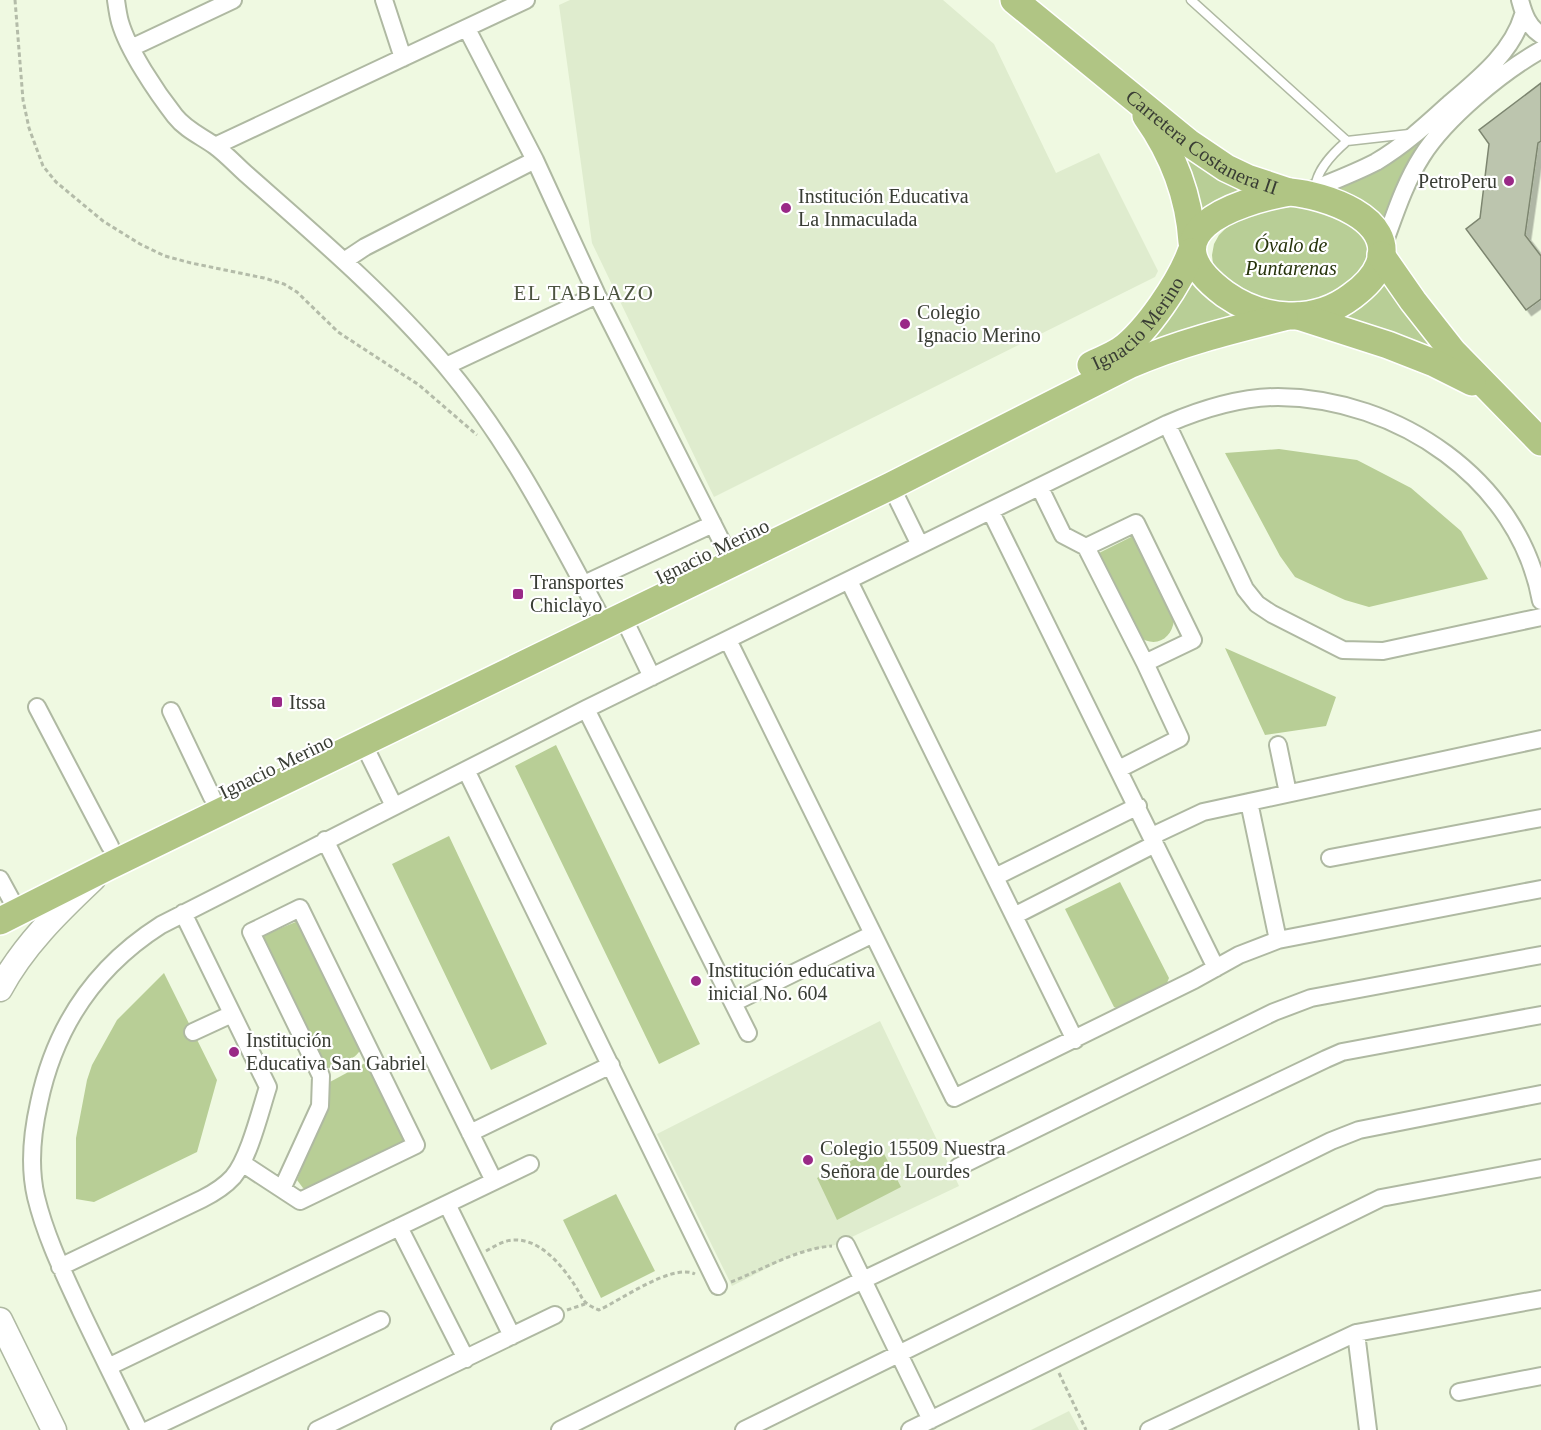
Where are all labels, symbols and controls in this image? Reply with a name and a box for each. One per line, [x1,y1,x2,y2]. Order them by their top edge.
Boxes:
street label: Carretera Costanera II [1122,85,1281,199]
place label: PetroPeru [1418,170,1497,192]
marker: PetroPeru [1502,174,1516,188]
place label: Institución Educativa La Inmaculada [798,185,969,230]
marker: Institución Educativa La Inmaculada [779,201,793,215]
park label: Óvalo de Puntarenas [1244,233,1337,279]
street label: Ignacio Merino [1088,273,1188,374]
district label: EL TABLAZO [513,281,655,305]
place label: Colegio Ignacio Merino [917,301,1041,347]
marker: Colegio Ignacio Merino [898,317,912,331]
street label: Ignacio Merino [652,514,773,589]
place label: Transportes Chiclayo [530,571,624,617]
marker: Transportes Chiclayo [511,587,525,601]
place label: Itssa [289,691,326,713]
marker: Itssa [270,695,284,709]
street label: Ignacio Merino [216,729,337,804]
place label: Institución educativa inicial No. 604 [708,959,875,1004]
marker: Institución educativa inicial No. 604 [689,974,703,988]
place label: Institución Educativa San Gabriel [246,1029,426,1074]
marker: Institución Educativa San Gabriel [227,1045,241,1059]
place label: Colegio 15509 Nuestra Señora de Lourdes [820,1137,1006,1182]
marker: Colegio 15509 Nuestra Señora de Lourdes [801,1153,815,1167]

